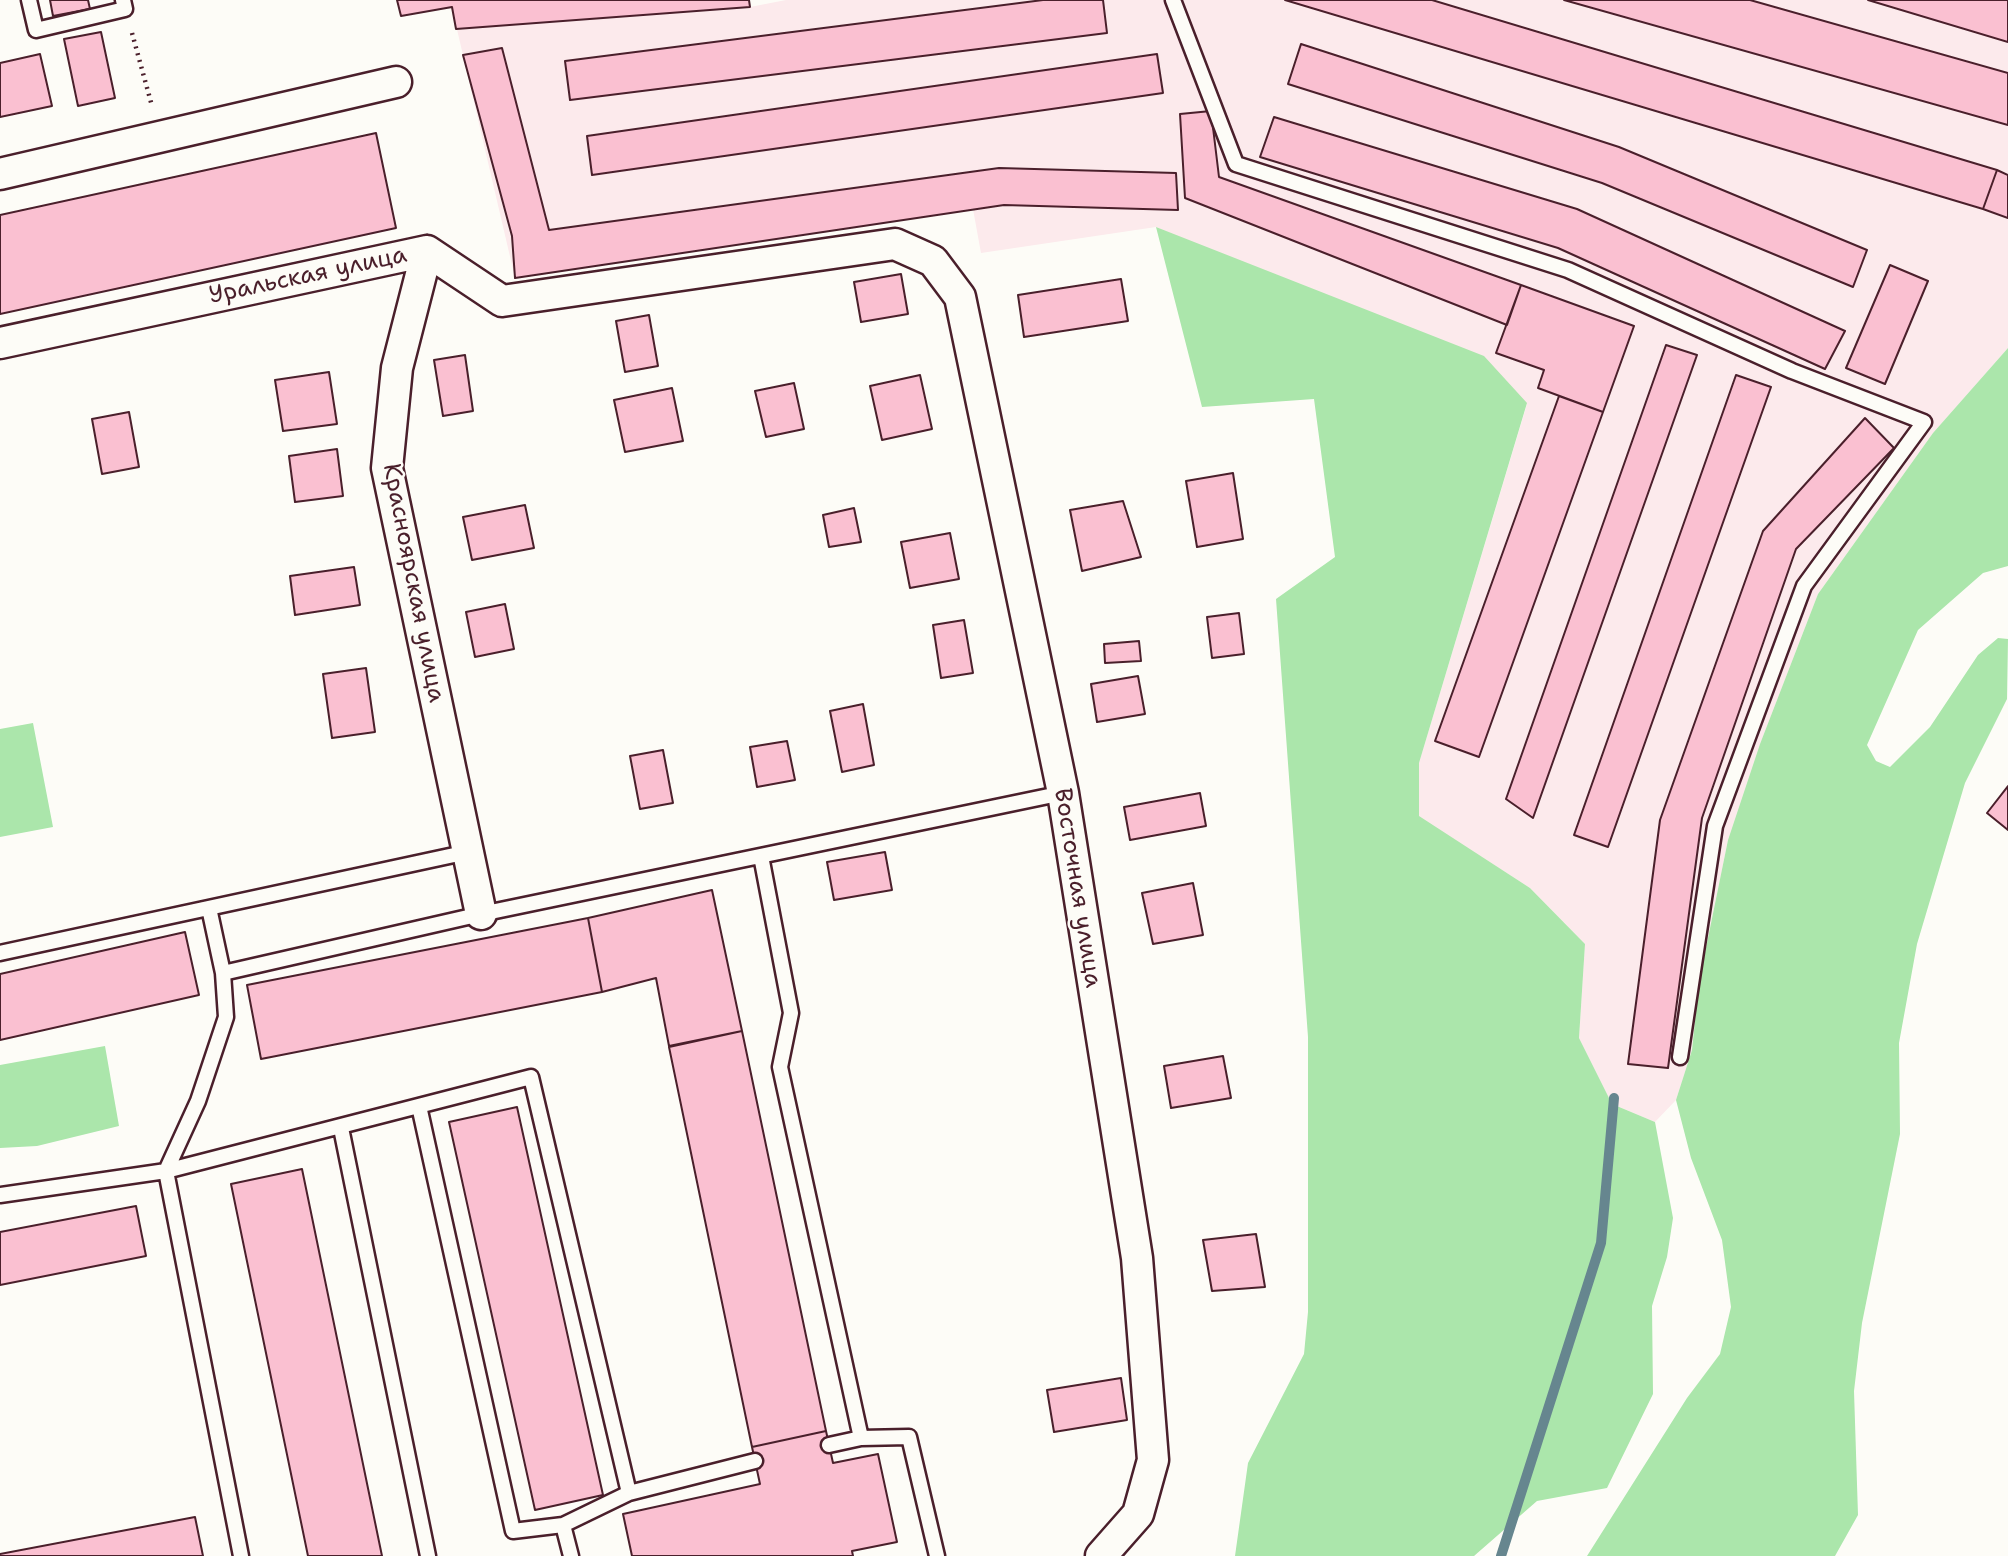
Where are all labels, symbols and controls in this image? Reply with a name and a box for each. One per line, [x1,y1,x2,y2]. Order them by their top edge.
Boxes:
street label: Уральская улица [206,241,410,311]
street label: Красноярская улица [376,461,450,705]
street label: Восточная улица [1047,786,1107,990]

